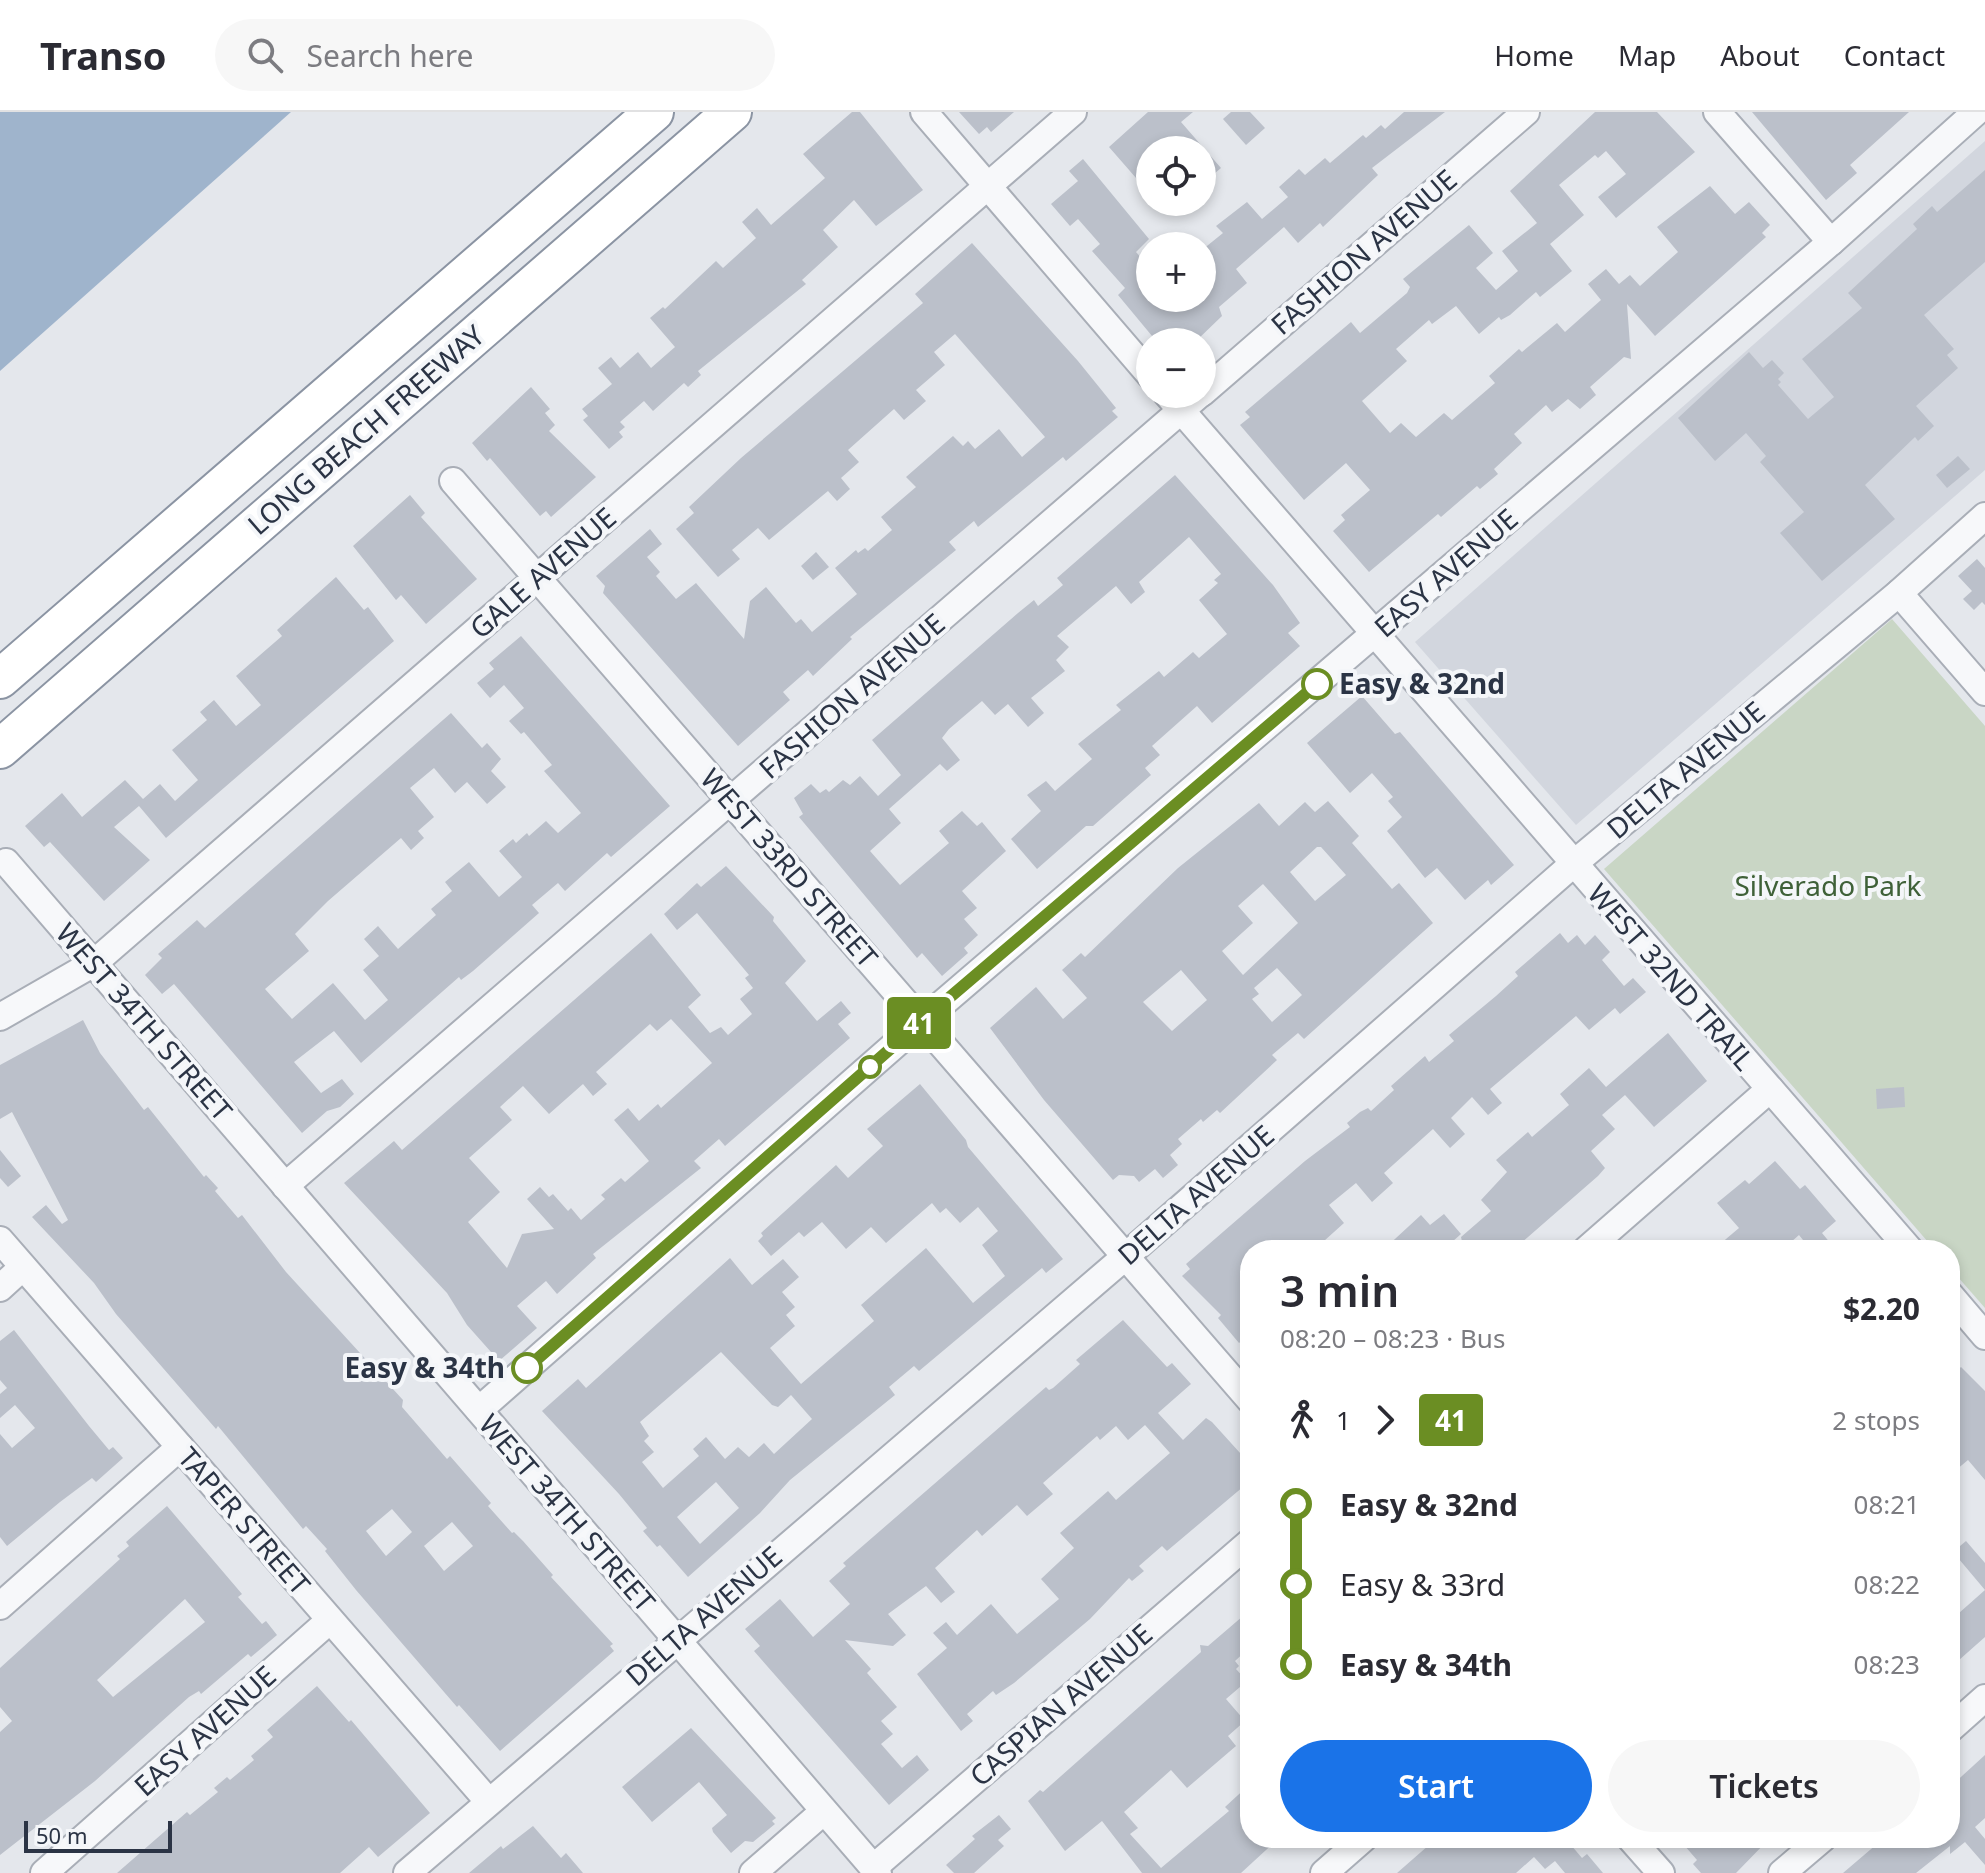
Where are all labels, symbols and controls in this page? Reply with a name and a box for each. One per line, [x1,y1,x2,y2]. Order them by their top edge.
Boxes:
search box [215,19,775,91]
text: Transo [40,29,167,81]
icon: search [243,33,287,77]
text: Search here [307,35,473,76]
text: Home [1494,36,1574,74]
text: Map [1618,36,1676,74]
text: About [1720,36,1800,74]
text: Contact [1844,36,1945,74]
map controls [1136,136,1216,408]
button: locate [1136,136,1216,216]
street label: FASHION AVENUE [1262,160,1464,342]
button: + [1136,232,1216,312]
street label: LONG BEACH FREEWAY [239,316,492,543]
button: − [1136,328,1216,408]
street label: GALE AVENUE [461,498,624,646]
street label: EASY AVENUE [1366,499,1525,645]
street label: FASHION AVENUE [750,604,952,786]
place label: Easy & 32nd [1339,664,1505,702]
marker: Easy & 32nd [1302,669,1332,699]
street label: DELTA AVENUE [1598,692,1772,847]
street label: WEST 33RD STREET [693,760,887,975]
park label: Silverado Park [1734,866,1922,904]
street label: WEST 32ND TRAIL [1580,875,1763,1078]
street label: WEST 34TH STREET [48,914,242,1129]
line badge: 41 [883,997,955,1049]
text: 41 [903,1004,935,1042]
unlabelled marker [859,1056,881,1078]
street label: DELTA AVENUE [1109,1116,1282,1273]
text: 3 min [1280,1260,1399,1320]
text: $2.20 [1843,1288,1920,1329]
text: 08:20 – 08:23 · Bus [1280,1320,1505,1356]
place label: Easy & 34th [345,1348,505,1386]
marker: Easy & 34th [512,1353,542,1383]
icon: walk [1280,1398,1324,1442]
icon: forward [1363,1398,1407,1442]
text: 41 [1435,1401,1467,1439]
text: 1 [1336,1402,1351,1438]
text: 2 stops [1832,1402,1920,1438]
street label: WEST 34TH STREET [471,1405,665,1620]
street label: TAPER STREET [170,1439,320,1602]
text: Easy & 32nd [1340,1484,1518,1525]
text: 08:21 [1854,1486,1920,1522]
street label: DELTA AVENUE [617,1537,790,1694]
text: Easy & 33rd [1340,1564,1505,1605]
text: 08:22 [1854,1566,1920,1602]
street label: CASPIAN AVENUE [961,1614,1160,1794]
text: Easy & 34th [1340,1644,1512,1685]
text: 08:23 [1854,1646,1920,1682]
street label: EASY AVENUE [125,1656,283,1804]
button: Start [1280,1740,1592,1832]
button: Tickets [1608,1740,1920,1832]
scale bar [24,1817,172,1853]
text: 50 m [36,1820,87,1850]

